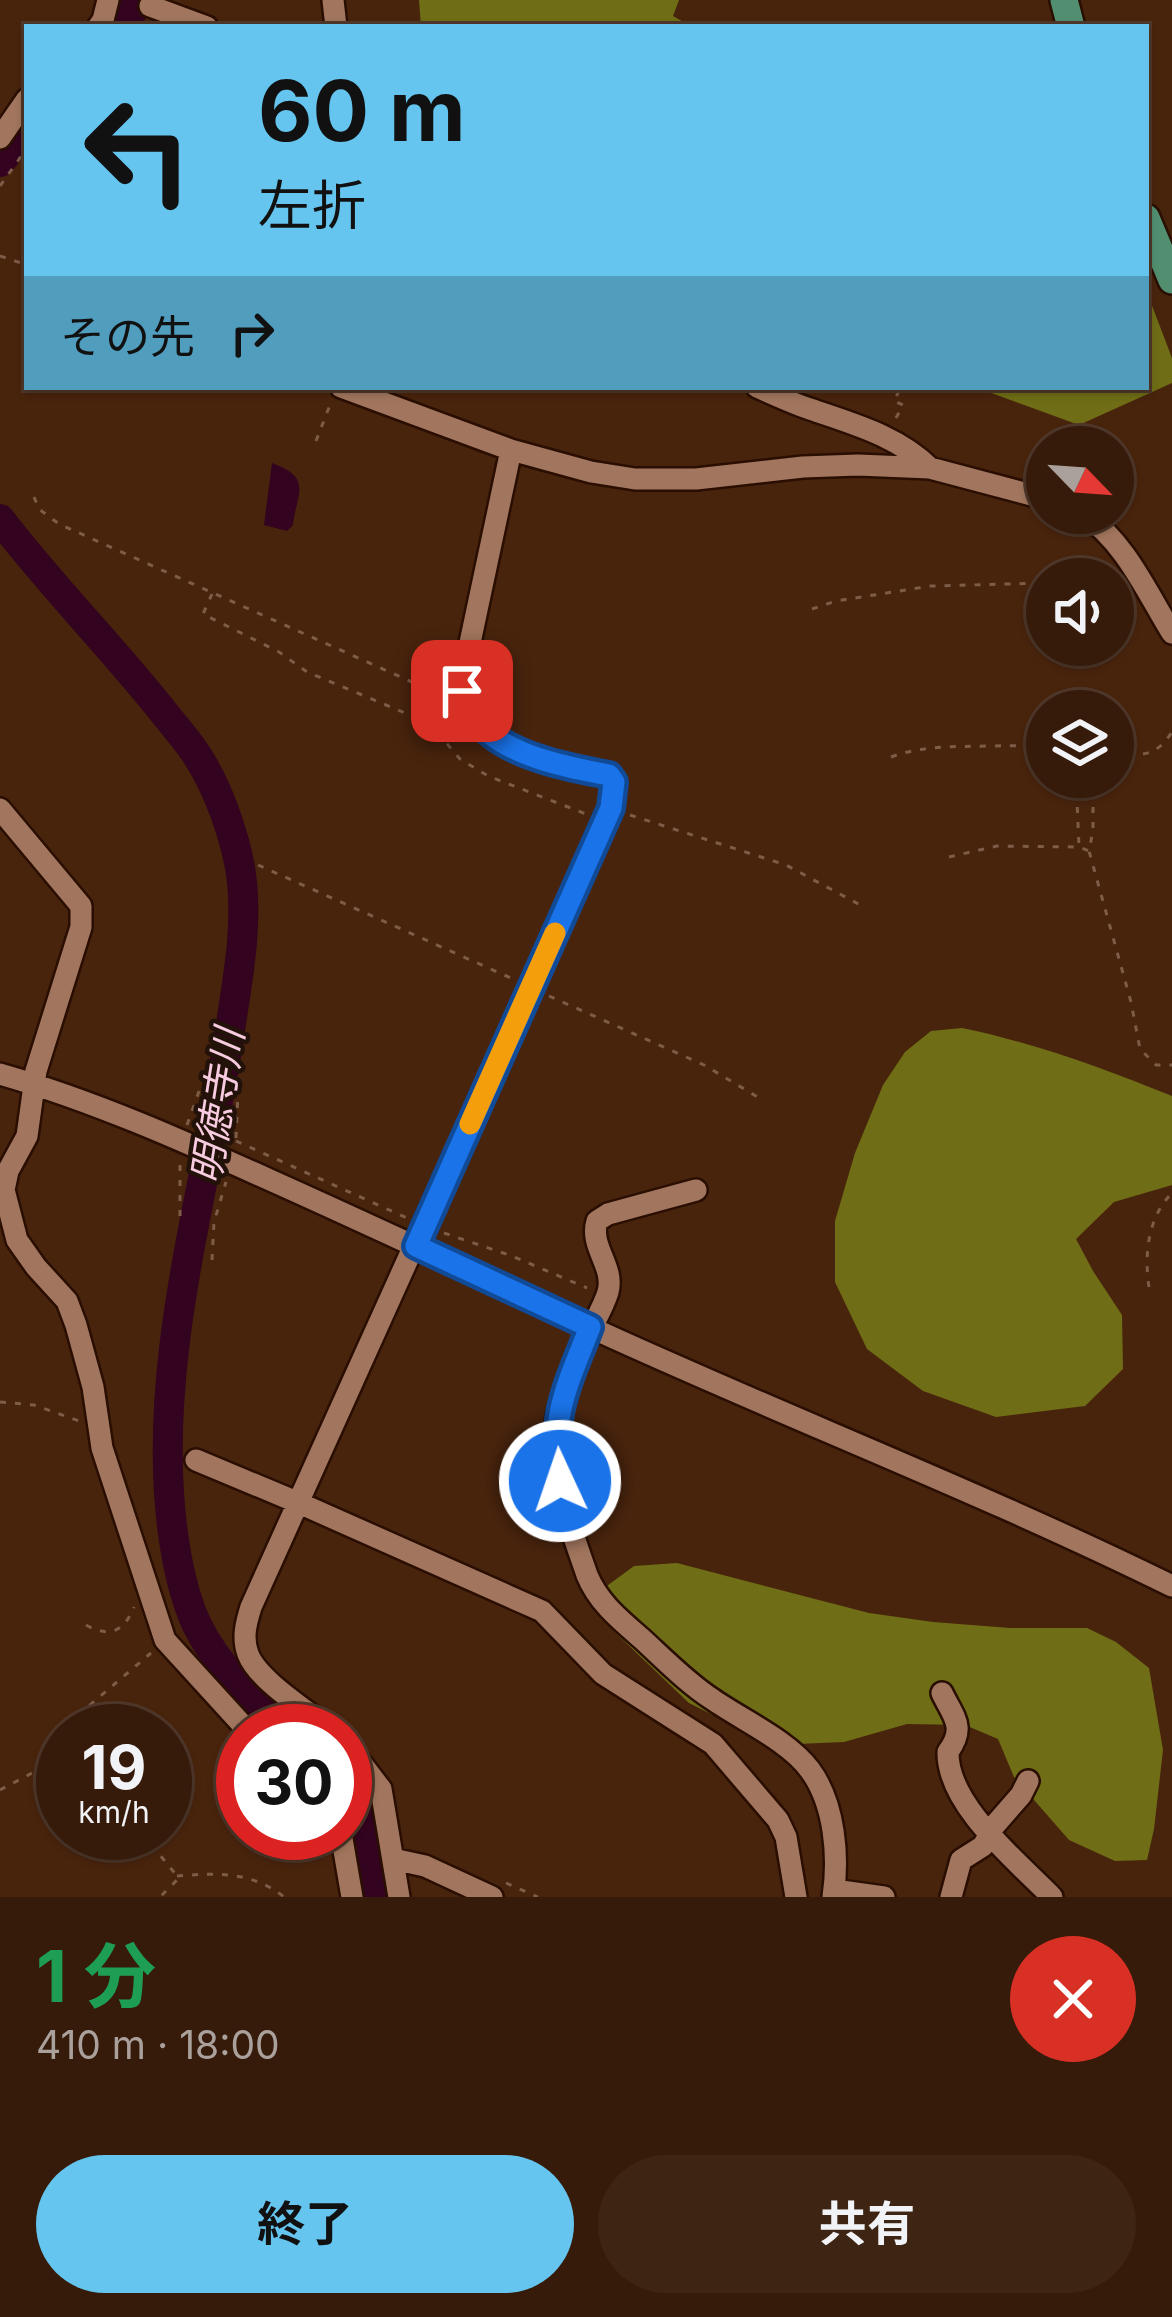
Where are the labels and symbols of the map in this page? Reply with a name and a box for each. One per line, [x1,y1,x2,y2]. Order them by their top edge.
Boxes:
north arrow [1026,426,1134,534]
pin [411,640,513,742]
water label: 明徳寺川 [182,1021,253,1187]
position arrow [497,1418,623,1544]
speed limit sign: 30 [216,1704,372,1860]

